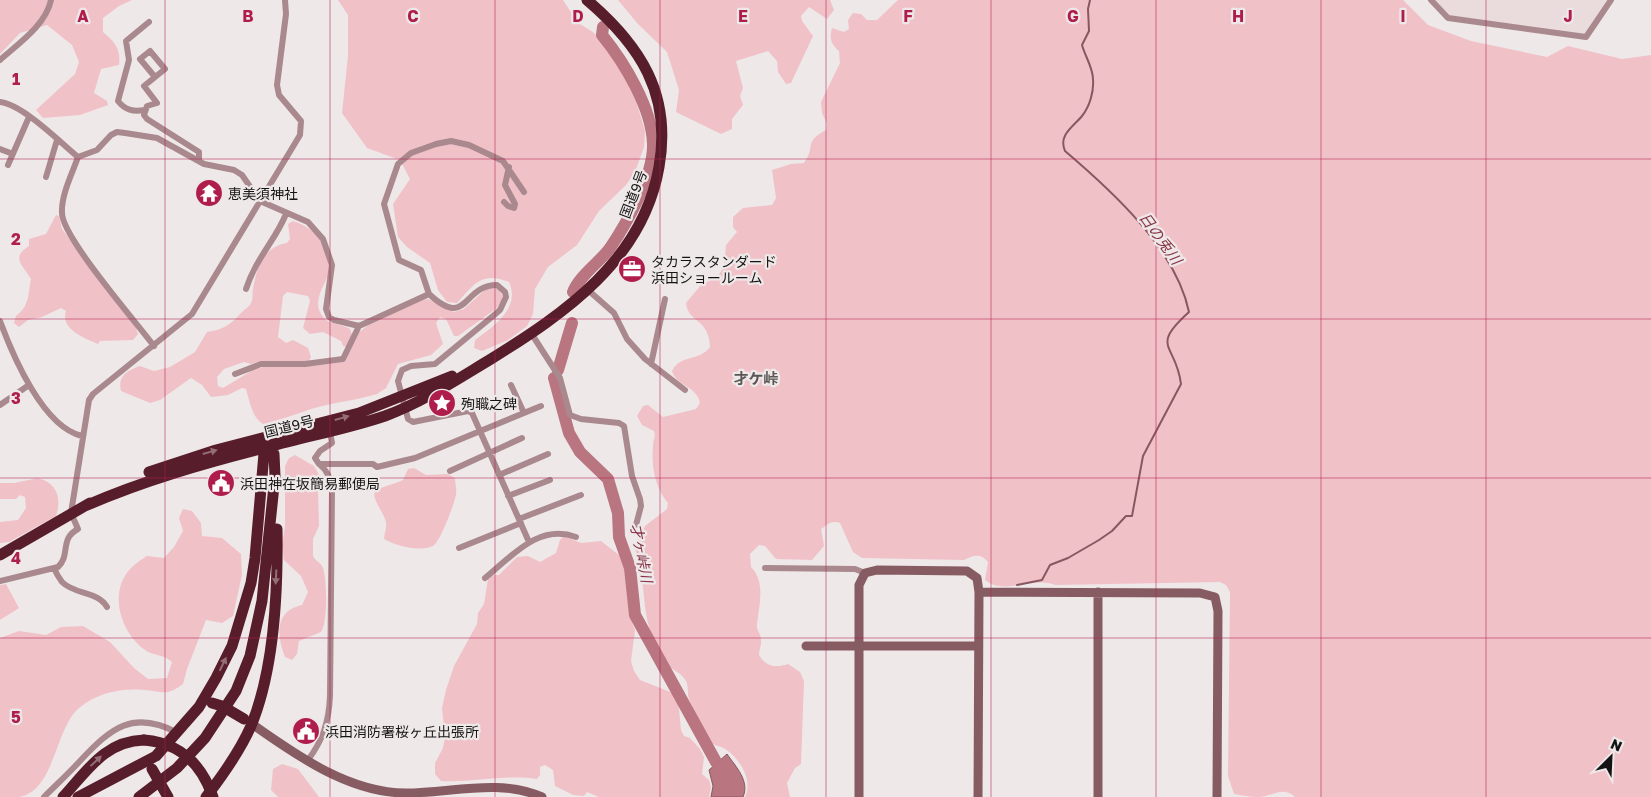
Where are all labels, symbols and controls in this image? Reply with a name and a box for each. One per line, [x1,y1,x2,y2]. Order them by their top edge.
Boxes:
text: A [77,6,89,26]
text: B [242,6,254,26]
text: C [407,6,419,26]
text: D [572,6,584,26]
text: E [738,6,748,26]
text: F [903,6,913,26]
text: G [1067,6,1079,26]
text: H [1232,6,1244,26]
text: I [1400,6,1406,26]
text: J [1563,6,1573,26]
text: 1 [12,69,20,89]
street label: 国道9号 [616,167,650,221]
temple icon: 恵美須神社 [194,178,224,208]
place label: 恵美須神社 [228,185,298,202]
water label: 日の兎川 [1136,208,1187,269]
text: 2 [11,229,21,249]
place label: タカラスタンダード 浜田ショールーム [651,253,777,286]
office icon: タカラスタンダード 浜田ショールーム [617,254,647,284]
district label: 才ケ峠 [733,369,779,387]
text: 3 [11,388,21,408]
place icon: 殉職之碑 [427,388,457,418]
place label: 殉職之碑 [461,395,517,412]
street label: 国道9号 [262,412,316,440]
one-way arrow [335,413,350,421]
one-way arrow [203,447,218,455]
public building icon: 浜田神在坂簡易郵便局 [206,468,236,498]
place label: 浜田神在坂簡易郵便局 [240,475,380,492]
water label: 才ヶ峠川 [627,522,657,586]
text: 4 [11,548,21,568]
one-way arrow [272,570,280,586]
one-way arrow [219,657,227,671]
text: 5 [11,707,21,727]
public building icon: 浜田消防署桜ヶ丘出張所 [291,716,321,746]
place label: 浜田消防署桜ヶ丘出張所 [325,723,479,740]
north arrow [1586,732,1636,782]
text: N [1608,735,1625,755]
one-way arrow [89,755,101,767]

